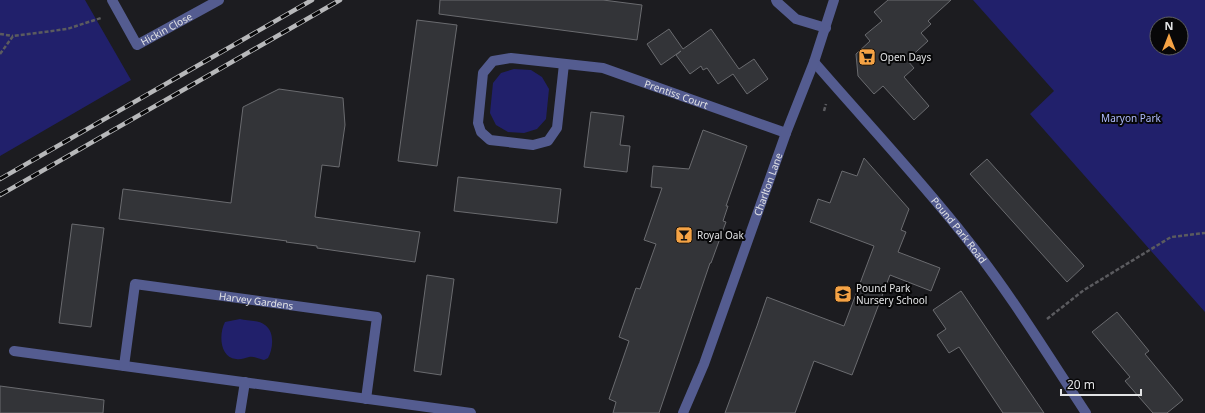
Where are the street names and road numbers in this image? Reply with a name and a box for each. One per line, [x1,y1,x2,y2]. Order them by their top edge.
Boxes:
street label: Hickin Close [138,9,195,49]
street label: Prentiss Court [643,76,710,112]
street label: Charlton Lane [750,150,786,218]
street label: Pound Park Road [928,194,990,266]
street label: Harvey Gardens [218,289,294,313]

